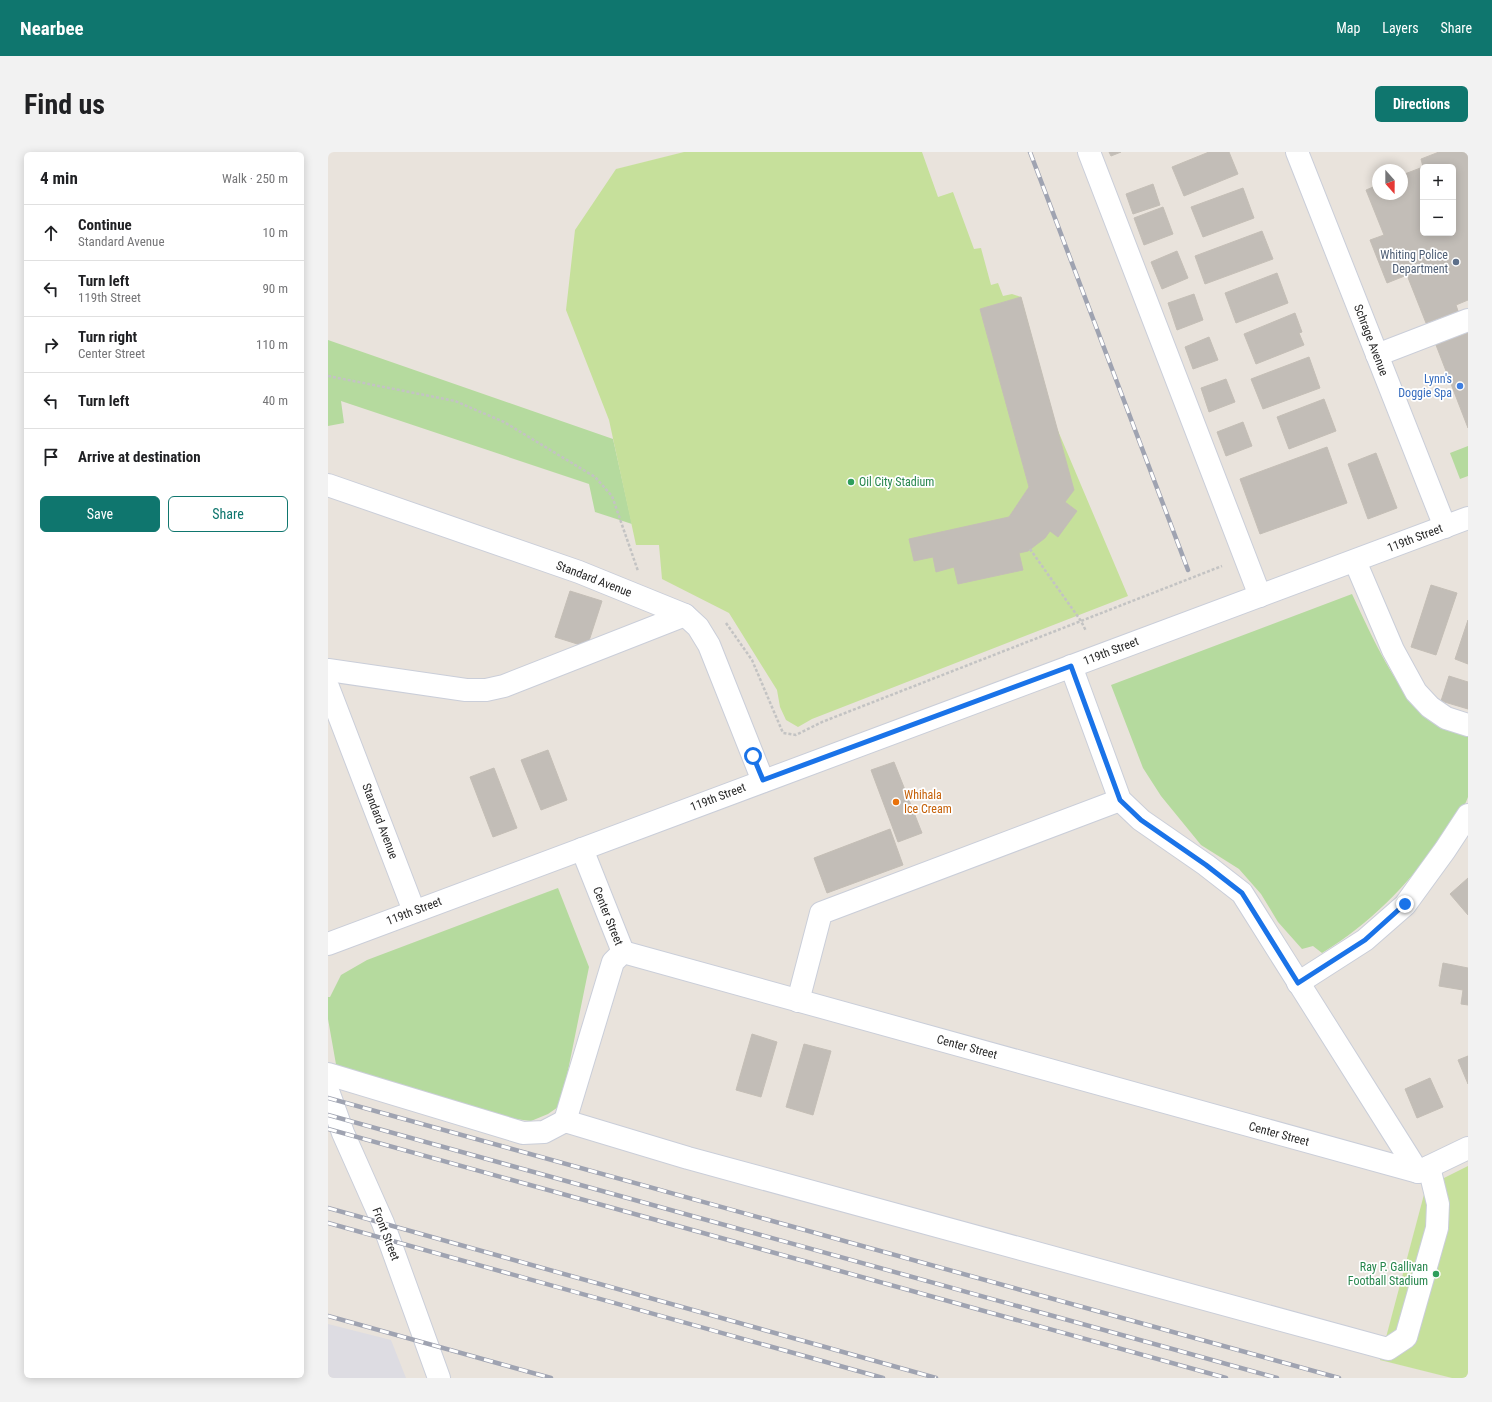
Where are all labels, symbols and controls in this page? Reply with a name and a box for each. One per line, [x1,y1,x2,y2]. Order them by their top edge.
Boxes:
text: Nearbee [20,17,84,40]
text: Map [1336,20,1360,36]
text: Layers [1382,20,1419,36]
text: Share [1441,20,1472,36]
button: Directions [1375,86,1468,122]
text: Find us [24,88,105,121]
north arrow [1372,164,1408,200]
map controls [1420,164,1456,236]
button: + [1420,164,1456,200]
text: 4 min [40,168,78,188]
text: Walk · 250 m [222,171,288,186]
button: − [1420,200,1456,236]
text: Continue [78,216,132,234]
icon: ahead [40,222,62,244]
text: 10 m [262,225,288,240]
text: Standard Avenue [78,234,165,249]
place label: Whiting Police Department [1380,248,1448,276]
marker: Whiting Police Department [1451,257,1461,267]
text: Turn left [78,272,129,290]
icon: left [40,278,62,300]
text: 90 m [262,281,288,296]
text: 119th Street [78,290,141,305]
street label: Schrage Avenue [1351,302,1391,378]
text: Turn right [78,328,137,346]
icon: right [40,334,62,356]
text: 110 m [256,337,288,352]
text: Center Street [78,346,145,361]
place label: Lynn's Doggie Spa [1398,372,1452,400]
marker: Lynn's Doggie Spa [1455,381,1465,391]
icon: left [40,390,62,412]
text: Turn left [78,392,129,410]
text: 40 m [262,393,288,408]
icon: arrive [40,446,62,468]
text: Arrive at destination [78,448,201,466]
place label: Oil City Stadium [859,475,934,489]
marker: Oil City Stadium [846,477,856,487]
button: Save [40,496,160,532]
button: Share [168,496,288,532]
street label: 119th Street [1385,521,1445,555]
street label: Standard Avenue [554,558,634,600]
street label: 119th Street [1081,634,1141,668]
route start [744,747,762,765]
street label: 119th Street [688,780,748,814]
street label: Standard Avenue [359,781,401,861]
place label: Whihala Ice Cream [904,788,952,816]
marker: Whihala Ice Cream [891,797,901,807]
street label: Center Street [590,885,626,948]
street label: 119th Street [384,894,444,928]
route end [1396,895,1414,913]
street label: Center Street [935,1032,999,1062]
street label: Center Street [1247,1119,1311,1149]
street label: Front Street [370,1206,403,1263]
place label: Ray P. Gallivan Football Stadium [1348,1260,1428,1288]
marker: Ray P. Gallivan Football Stadium [1431,1269,1441,1279]

